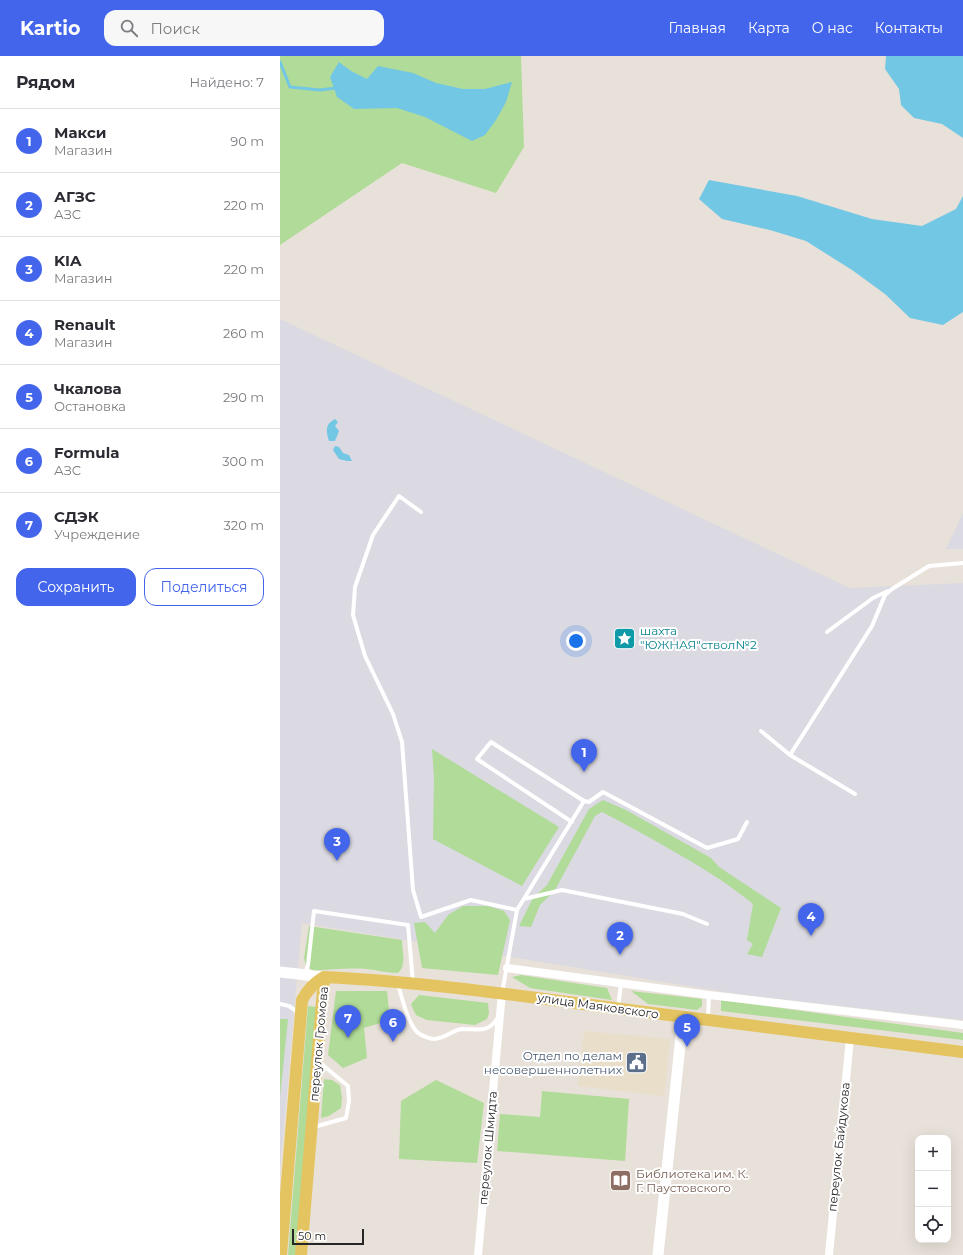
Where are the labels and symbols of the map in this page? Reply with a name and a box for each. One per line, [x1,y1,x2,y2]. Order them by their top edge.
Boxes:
place label: шахта "ЮЖНАЯ"ствол№2 [640,623,757,652]
place icon: шахта "ЮЖНАЯ"ствол№2 [612,625,638,651]
your location [566,631,586,651]
pin: 1 [571,739,597,772]
pin: 3 [324,828,350,861]
pin: 4 [798,903,824,936]
pin: 2 [607,922,633,955]
street label: переулок Громова [306,986,331,1102]
street label: улица Маяковского [535,989,660,1021]
pin: 7 [335,1005,361,1038]
pin: 6 [380,1009,406,1042]
pin: 5 [674,1014,700,1047]
place label: Отдел по делам несовершеннолетних [484,1048,623,1077]
public building icon: Отдел по делам несовершеннолетних [624,1050,650,1076]
street label: переулок Байдукова [824,1082,853,1212]
street label: переулок Шмидта [475,1090,500,1205]
place label: Библиотека им. К. Г. Паустовского [636,1166,748,1195]
library icon: Библиотека им. К. Г. Паустовского [608,1168,634,1194]
scale bar [292,1227,364,1246]

